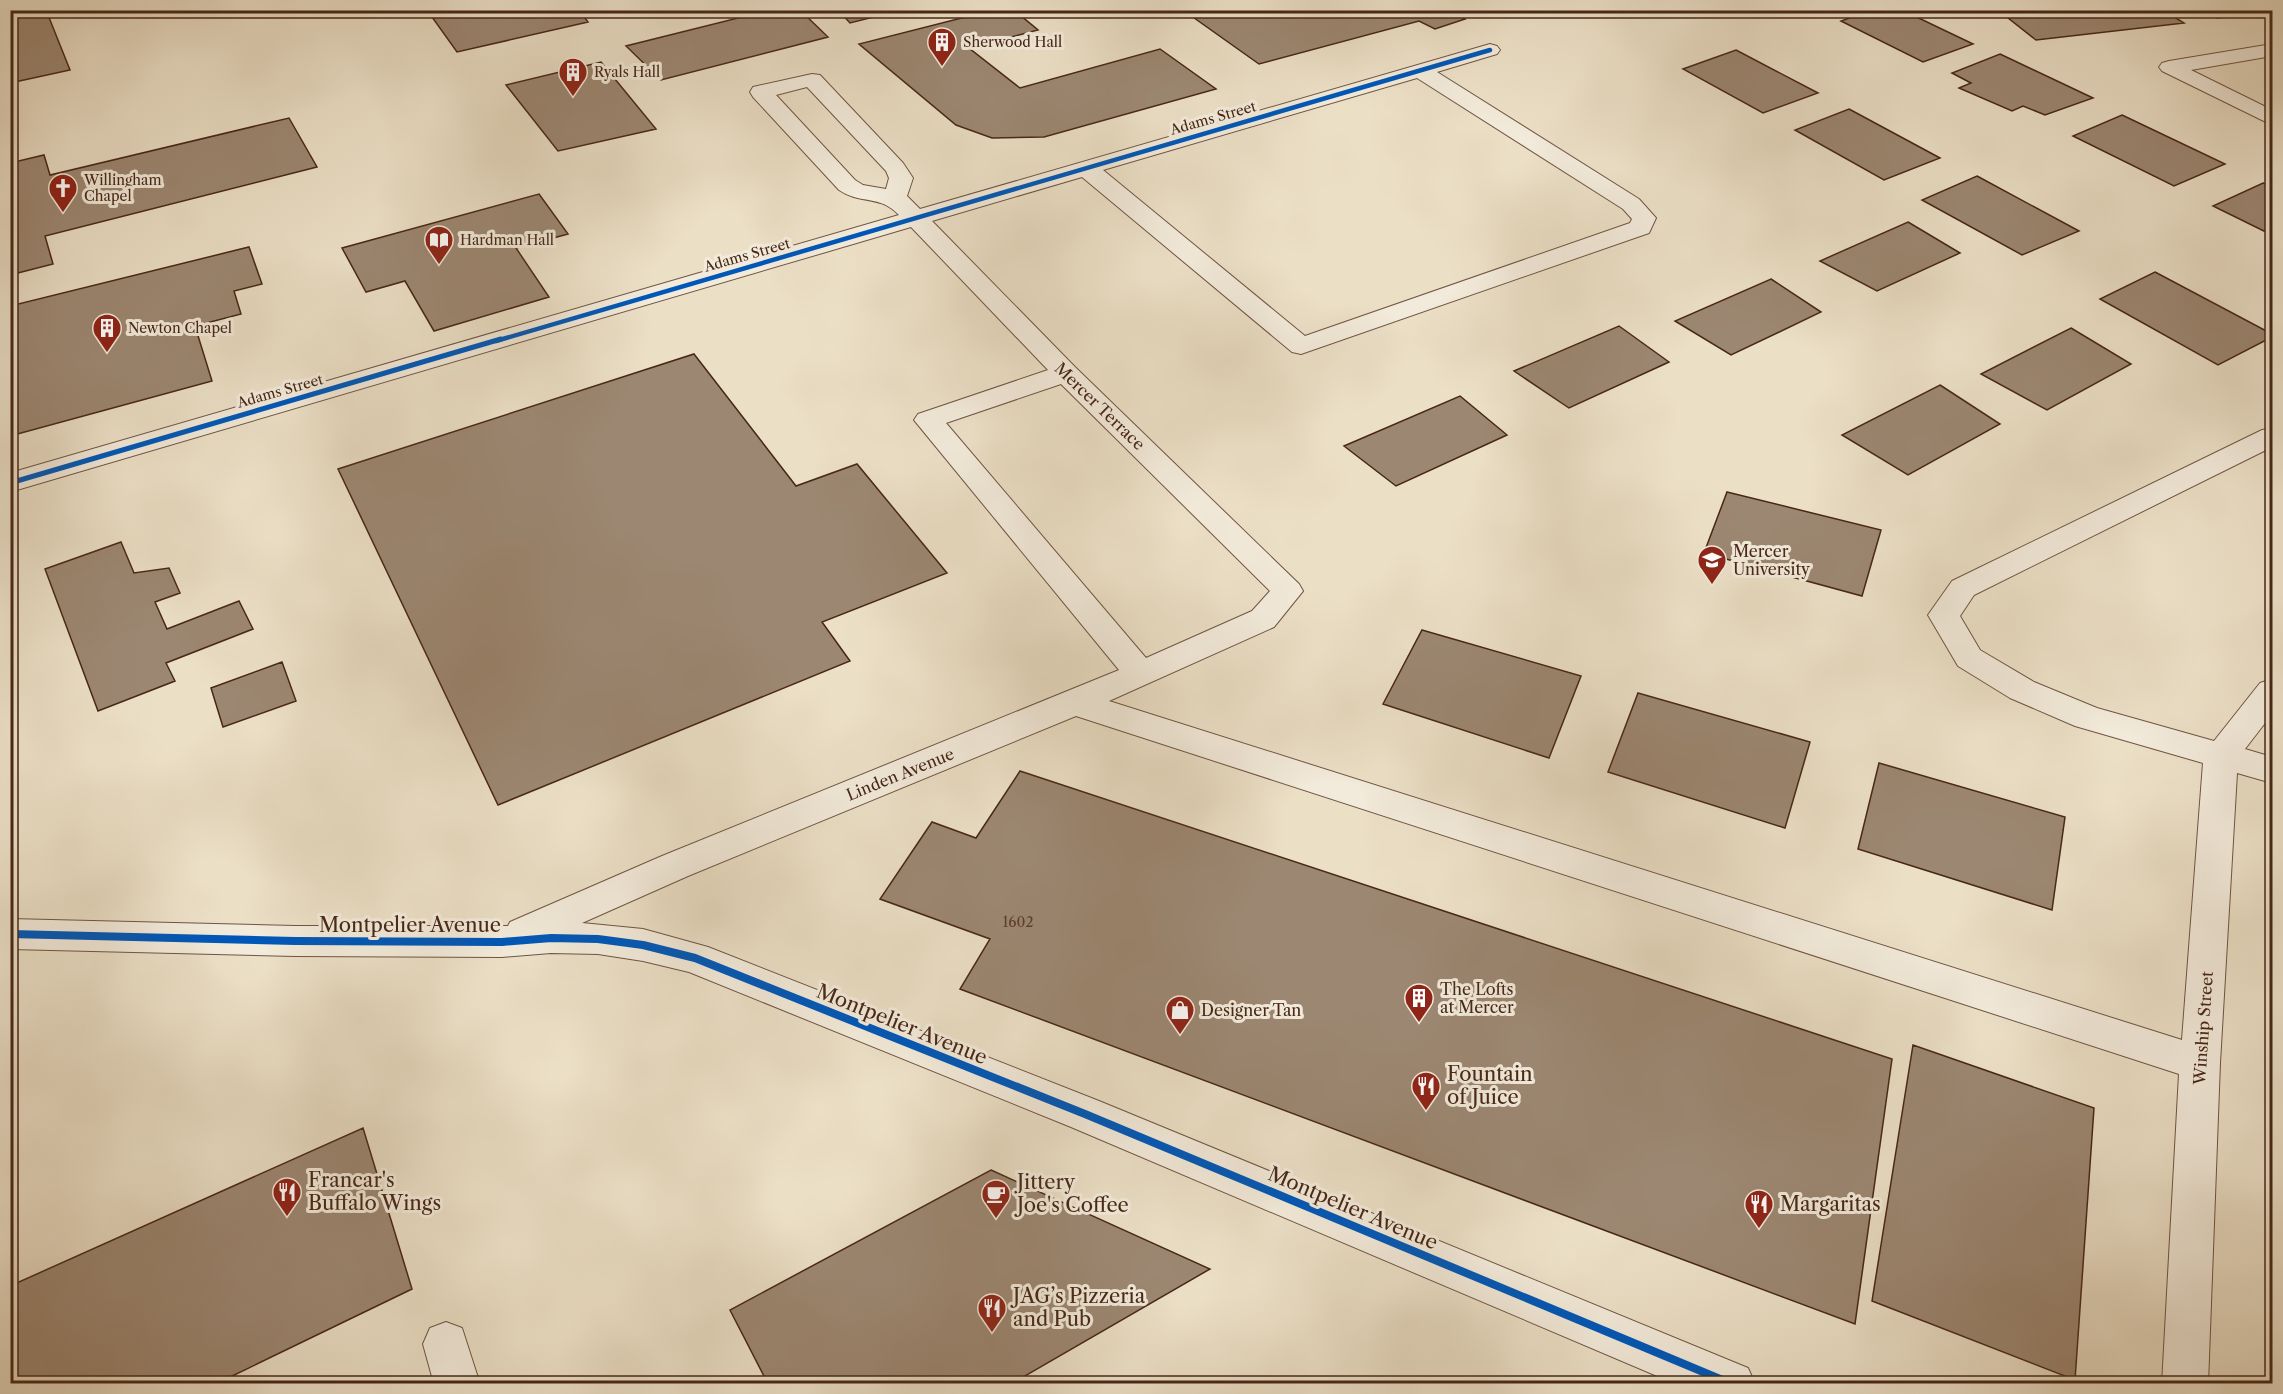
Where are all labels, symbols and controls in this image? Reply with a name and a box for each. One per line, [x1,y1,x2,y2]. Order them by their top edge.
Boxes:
building icon: Sherwood Hall [926,26,958,68]
place label: Sherwood Hall [963,33,1062,51]
building icon: Ryals Hall [557,56,589,98]
place label: Ryals Hall [594,63,660,81]
street label: Adams Street [1167,97,1258,139]
place label: Willingham Chapel [83,171,162,205]
church icon: Willingham Chapel [47,172,79,214]
library icon: Hardman Hall [423,224,455,266]
place label: Hardman Hall [460,231,554,249]
street label: Adams Street [701,234,792,276]
building icon: Newton Chapel [91,312,123,354]
place label: Newton Chapel [128,319,232,337]
street label: Mercer Terrace [1051,358,1149,454]
street label: Adams Street [234,370,325,412]
place label: Mercer University [1733,541,1811,579]
school or university icon: Mercer University [1696,544,1728,586]
street label: Linden Avenue [843,743,957,805]
street label: Montpelier Avenue [319,913,501,937]
house number: 1602 [1002,913,1034,931]
street label: Winship Street [2189,970,2217,1086]
street label: Montpelier Avenue [813,979,991,1069]
place label: The Lofts at Mercer [1440,979,1514,1017]
building icon: The Lofts at Mercer [1403,982,1435,1024]
shop icon: Designer Tan [1164,994,1196,1036]
place label: Designer Tan [1201,1000,1301,1020]
place label: Fountain of Juice [1447,1062,1533,1109]
restaurant icon: Fountain of Juice [1410,1070,1442,1112]
street label: Montpelier Avenue [1265,1161,1441,1255]
place label: Francar's Buffalo Wings [308,1168,441,1215]
place label: Jittery Joe's Coffee [1014,1170,1129,1217]
restaurant icon: Francar's Buffalo Wings [271,1176,303,1218]
cafe icon: Jittery Joe's Coffee [980,1178,1012,1220]
restaurant icon: Margaritas [1743,1188,1775,1230]
place label: Margaritas [1780,1192,1881,1216]
place label: JAG’s Pizzeria and Pub [1010,1284,1146,1331]
restaurant icon: JAG’s Pizzeria and Pub [976,1292,1008,1334]

